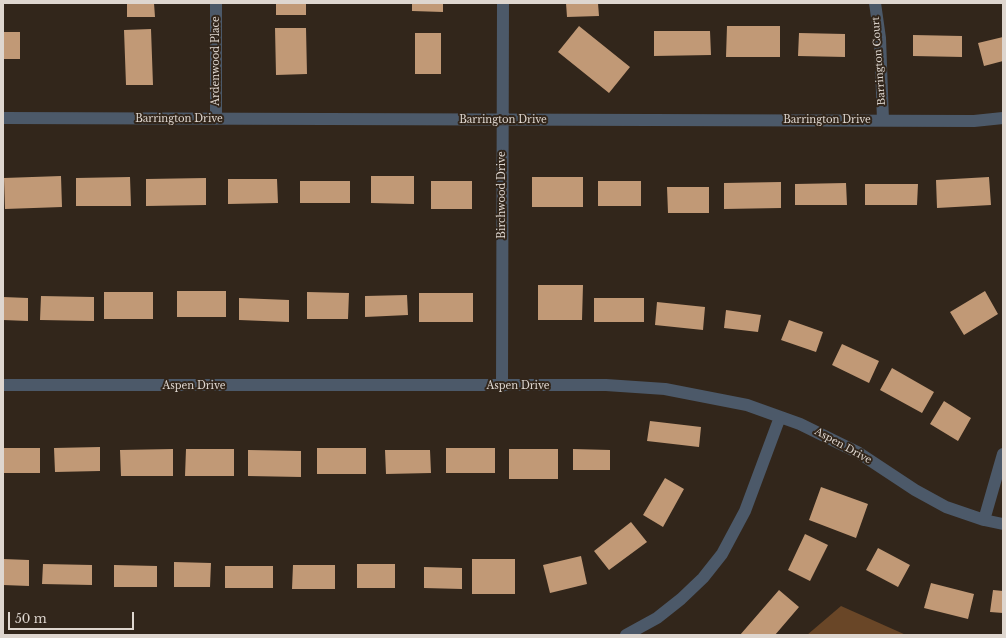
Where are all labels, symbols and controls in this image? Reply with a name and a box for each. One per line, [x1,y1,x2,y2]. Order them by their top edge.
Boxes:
street label: Ardenwood Place [210,16,222,106]
street label: Barrington Court [870,16,888,106]
street label: Barrington Drive [135,113,223,125]
street label: Barrington Drive [459,114,547,126]
street label: Barrington Drive [783,114,871,126]
street label: Birchwood Drive [496,151,508,239]
street label: Aspen Drive [162,380,226,392]
street label: Aspen Drive [486,380,550,392]
street label: Aspen Drive [812,425,874,467]
scale bar [10,604,136,630]
text: 50 m [15,611,47,626]

